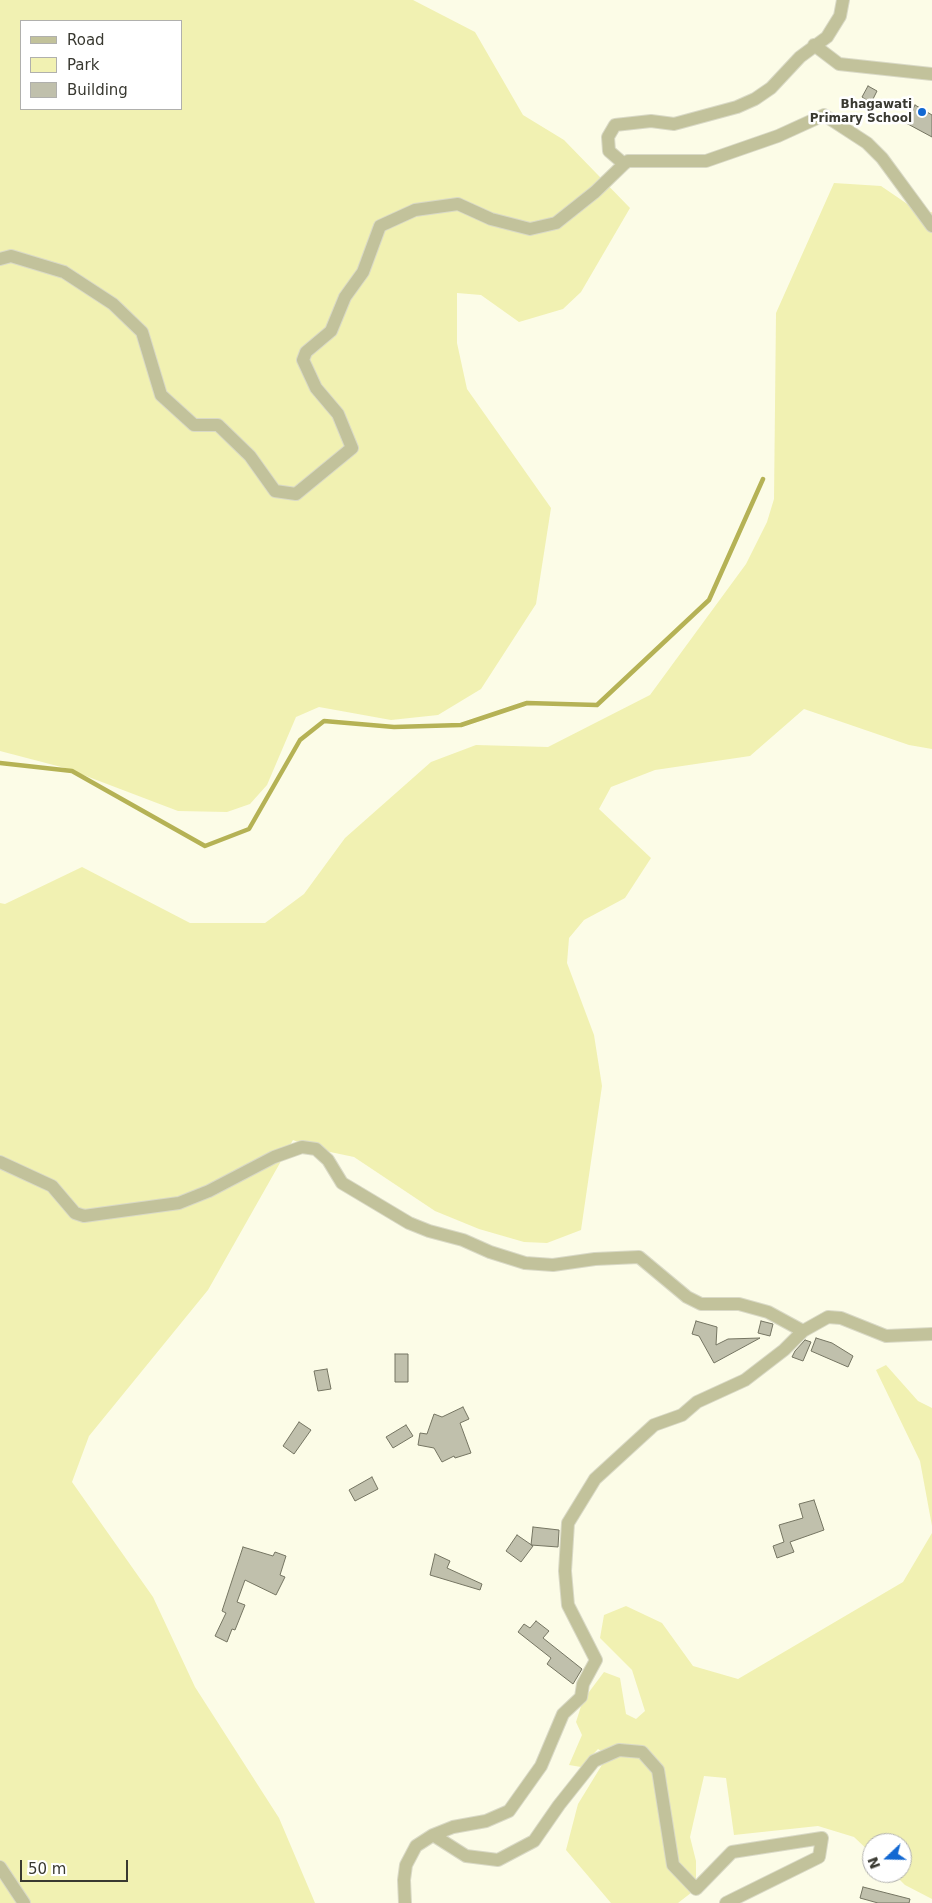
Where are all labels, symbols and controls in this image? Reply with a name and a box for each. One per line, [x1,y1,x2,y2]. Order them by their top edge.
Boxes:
legend [20,20,182,110]
text: Road [67,31,105,49]
text: Park [67,56,99,74]
text: Building [67,81,128,99]
place label: Bhagawati Primary School [810,98,912,126]
marker: Bhagawati Primary School [916,106,928,118]
north arrow [862,1833,912,1883]
scale bar [22,1850,130,1882]
text: N [864,1855,883,1871]
text: 50 m [28,1860,66,1878]

